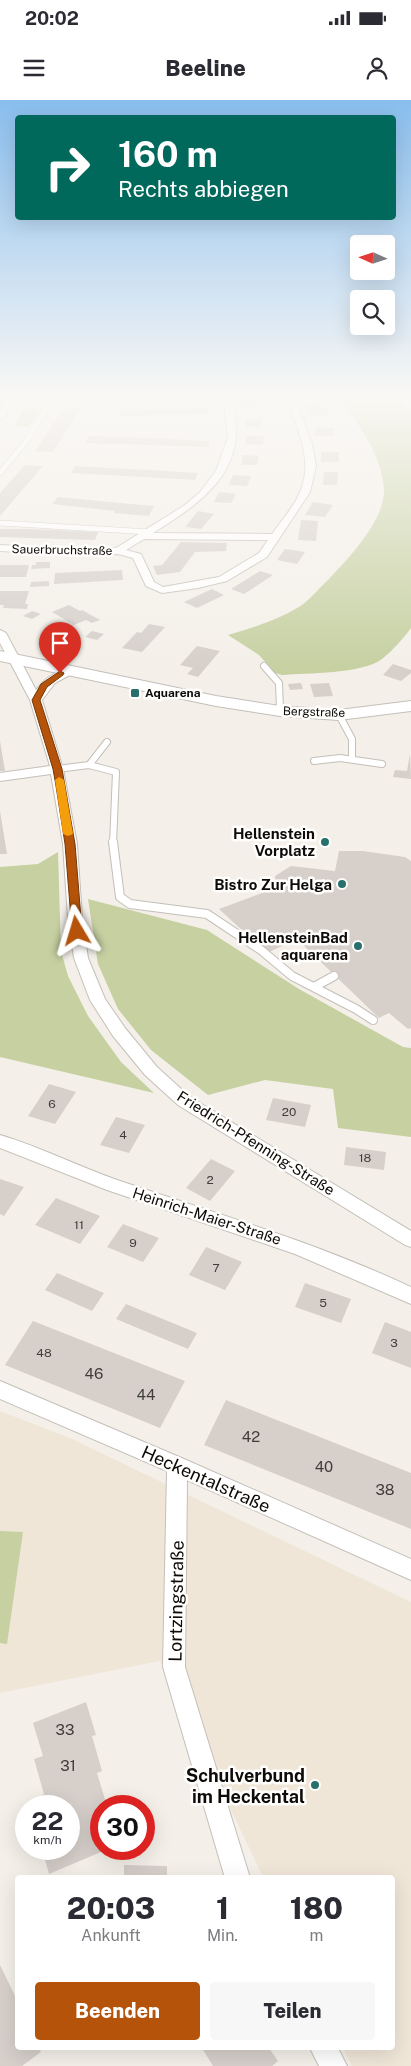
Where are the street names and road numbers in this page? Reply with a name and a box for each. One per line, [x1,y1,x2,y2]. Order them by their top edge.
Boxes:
street label: Sauerbruchstraße [11,542,113,558]
street label: Bergstraße [283,704,346,720]
street label: Friedrich-Pfenning-Straße [174,1087,338,1199]
street label: Heinrich-Maier-Straße [131,1184,283,1248]
street label: Heckentalstraße [138,1441,274,1517]
street label: Lortzingstraße [164,1540,188,1662]

